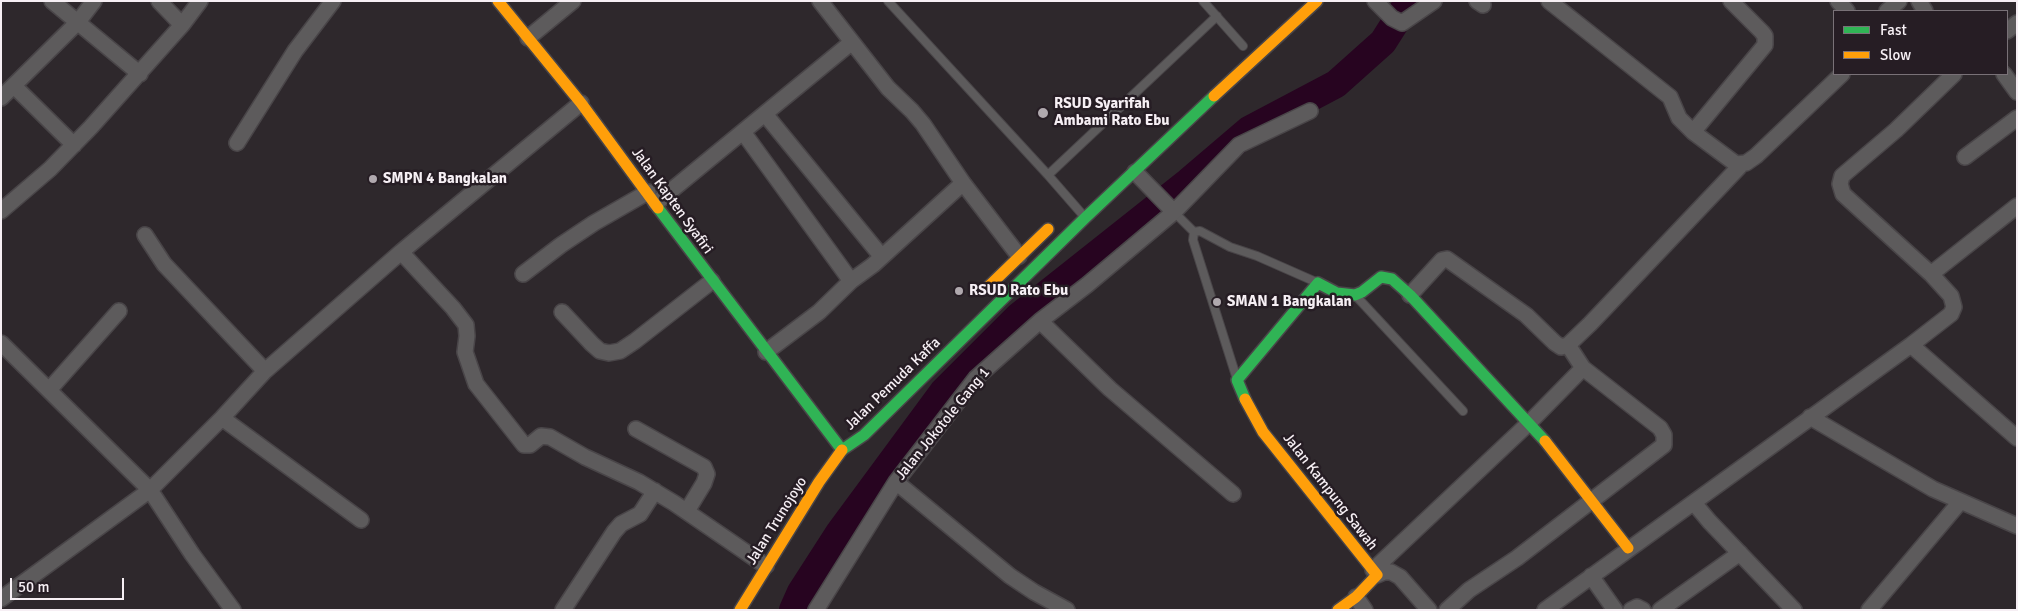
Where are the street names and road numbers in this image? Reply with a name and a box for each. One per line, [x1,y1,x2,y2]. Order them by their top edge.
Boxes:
street label: Jalan Kapten Syafiri [627,144,717,258]
street label: Jalan Pemuda Kaffa [841,334,945,434]
street label: Jalan Jokotole Gang 1 [892,364,994,484]
street label: Jalan Kampung Sawah [1279,430,1381,554]
street label: Jalan Trunojoyo [743,474,811,568]

